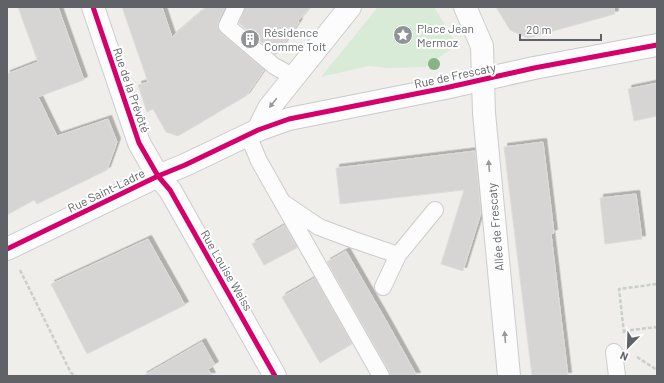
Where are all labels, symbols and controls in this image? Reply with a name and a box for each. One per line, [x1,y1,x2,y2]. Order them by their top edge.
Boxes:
scale bar [520,16,601,42]
place label: Place Jean Mermoz [417,21,474,49]
text: 20 m [526,22,552,36]
place icon: Place Jean Mermoz [392,24,414,46]
place label: Résidence Comme Toit [264,25,326,53]
building icon: Résidence Comme Toit [239,28,261,50]
street label: Rue de la Prévôté [111,45,153,135]
street label: Rue de Frescaty [413,59,498,90]
one-way arrow [269,97,277,108]
one-way arrow [486,160,492,172]
street label: Rue Saint-Ladre [65,165,147,215]
street label: Allée de Frescaty [484,182,506,272]
street label: Rue Louise Weiss [198,227,256,313]
north arrow [608,327,648,367]
one-way arrow [502,331,508,343]
text: N [618,349,630,364]

